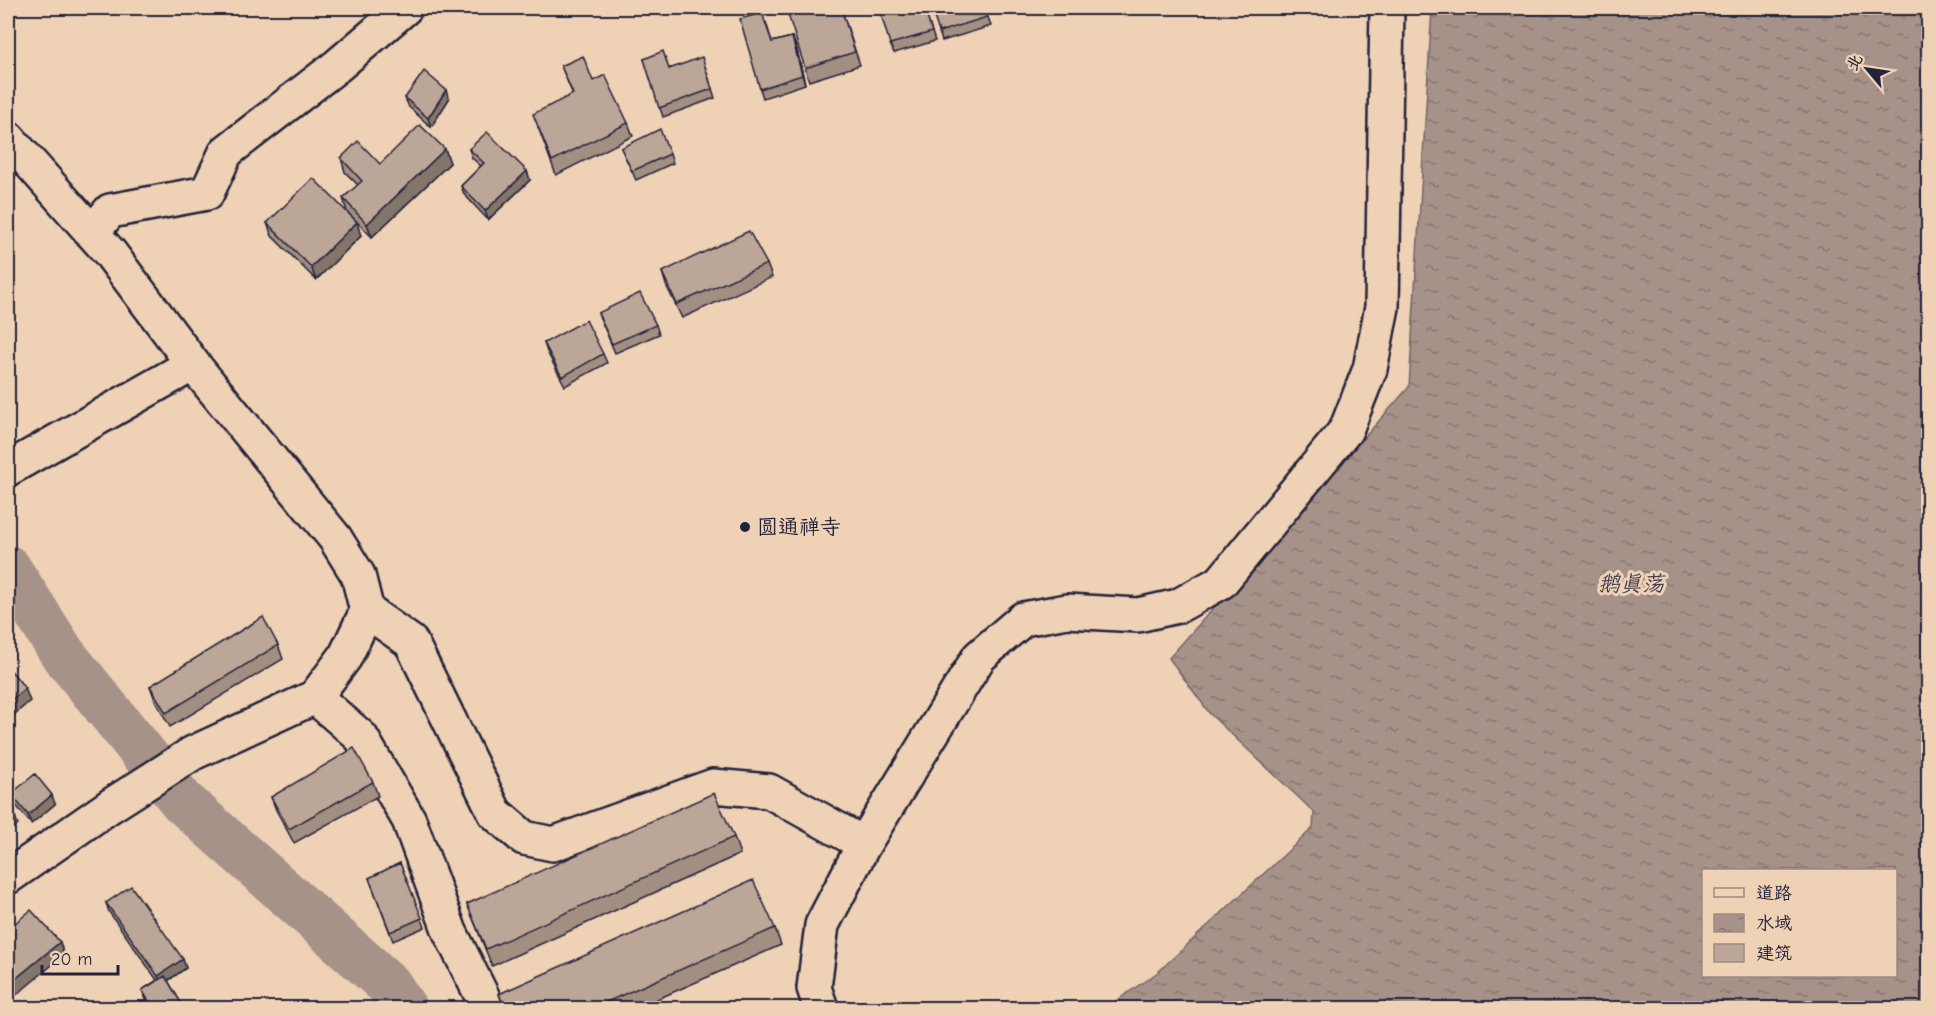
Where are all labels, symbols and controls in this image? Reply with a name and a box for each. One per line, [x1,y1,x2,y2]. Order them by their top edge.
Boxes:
north arrow [1837,39,1897,99]
text: 北 [1843,51,1867,74]
place label: 圆通禅寺 [757,515,841,539]
marker: 圆通禅寺 [738,520,752,534]
water label: 鹅真荡 [1598,571,1666,597]
legend [1702,869,1897,977]
text: 道路 [1756,883,1792,904]
text: 水域 [1756,913,1792,934]
scale bar [42,938,118,976]
text: 建筑 [1756,943,1792,964]
text: 20 m [51,949,92,970]

